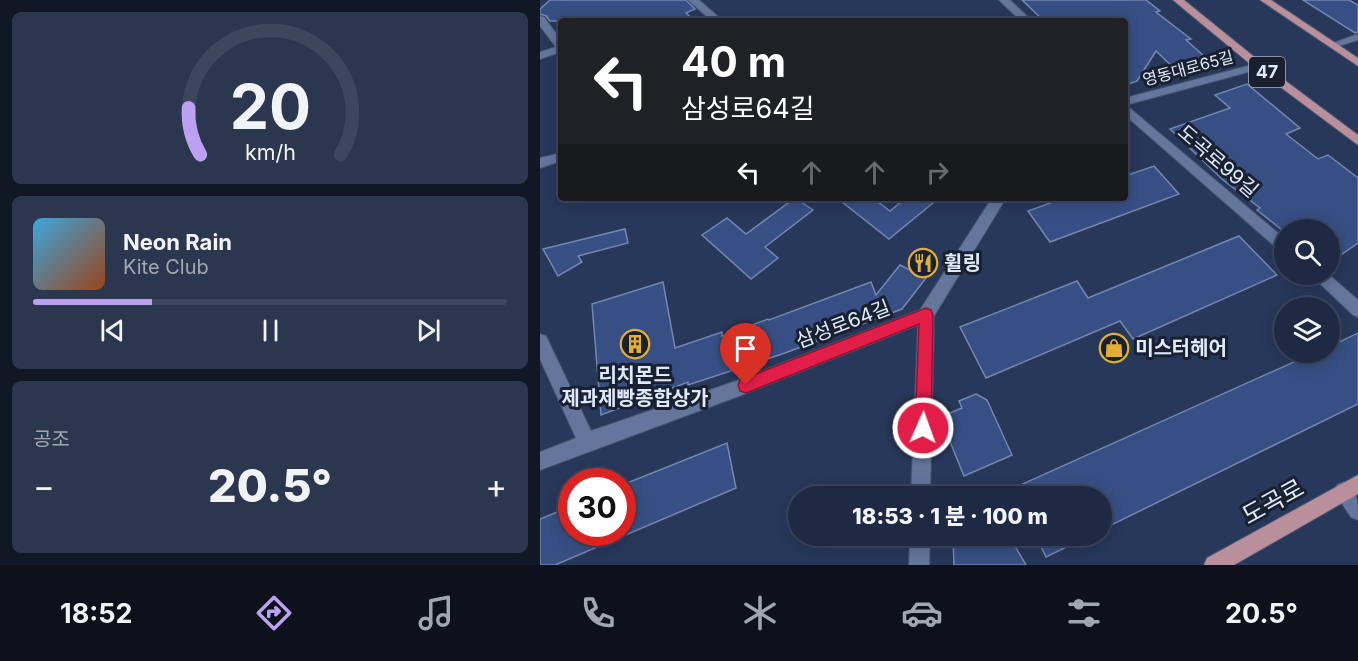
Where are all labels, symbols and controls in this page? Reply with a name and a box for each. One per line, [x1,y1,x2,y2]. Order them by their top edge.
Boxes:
text: 40 m [681,36,786,87]
icon: left [582,42,660,120]
street label: 영동대로65길 [1140,46,1236,90]
road number: 47 [1249,57,1285,87]
text: 20 [229,69,311,144]
text: 삼성로64길 [681,92,815,125]
street label: 도곡로99길 [1173,120,1263,202]
text: km/h [245,140,295,166]
icon: left [732,156,765,189]
icon: ahead [795,156,828,189]
icon: ahead [858,156,891,189]
icon: right [921,156,954,189]
map controls [1274,219,1340,363]
button: search [1274,219,1340,285]
text: Neon Rain [123,229,232,255]
restaurant icon: 휠링 [907,247,939,279]
place label: 휠링 [944,251,981,275]
text: Kite Club [123,255,209,279]
street label: 삼성로64길 [793,295,893,353]
button: layers [1274,297,1340,363]
icon: previous [96,314,129,347]
icon: pause [254,314,287,347]
icon: next [412,314,445,347]
pin [720,323,771,385]
building icon: 리치몬드 제과제빵종합상가 [619,328,651,360]
icon: arrive [729,332,762,365]
shop icon: 미스터헤어 [1098,332,1130,364]
place label: 미스터헤어 [1135,336,1227,360]
place label: 리치몬드 제과제빵종합상가 [561,363,709,410]
position arrow [891,396,955,460]
text: 공조 [33,427,70,451]
text: 20.5° [208,458,332,513]
text: − [33,466,55,506]
text: + [485,466,507,506]
speed limit sign: 30 [558,468,636,546]
street label: 도곡로 [1237,473,1309,530]
text: 18:53 · 1 분 · 100 m [852,503,1048,529]
icon: directions [253,592,295,634]
icon: music [415,592,457,634]
icon: phone [577,592,619,634]
icon: climate [739,592,781,634]
icon: car [901,592,943,634]
icon: filters [1063,592,1105,634]
text: 18:52 [60,597,133,630]
text: 20.5° [1225,597,1298,630]

